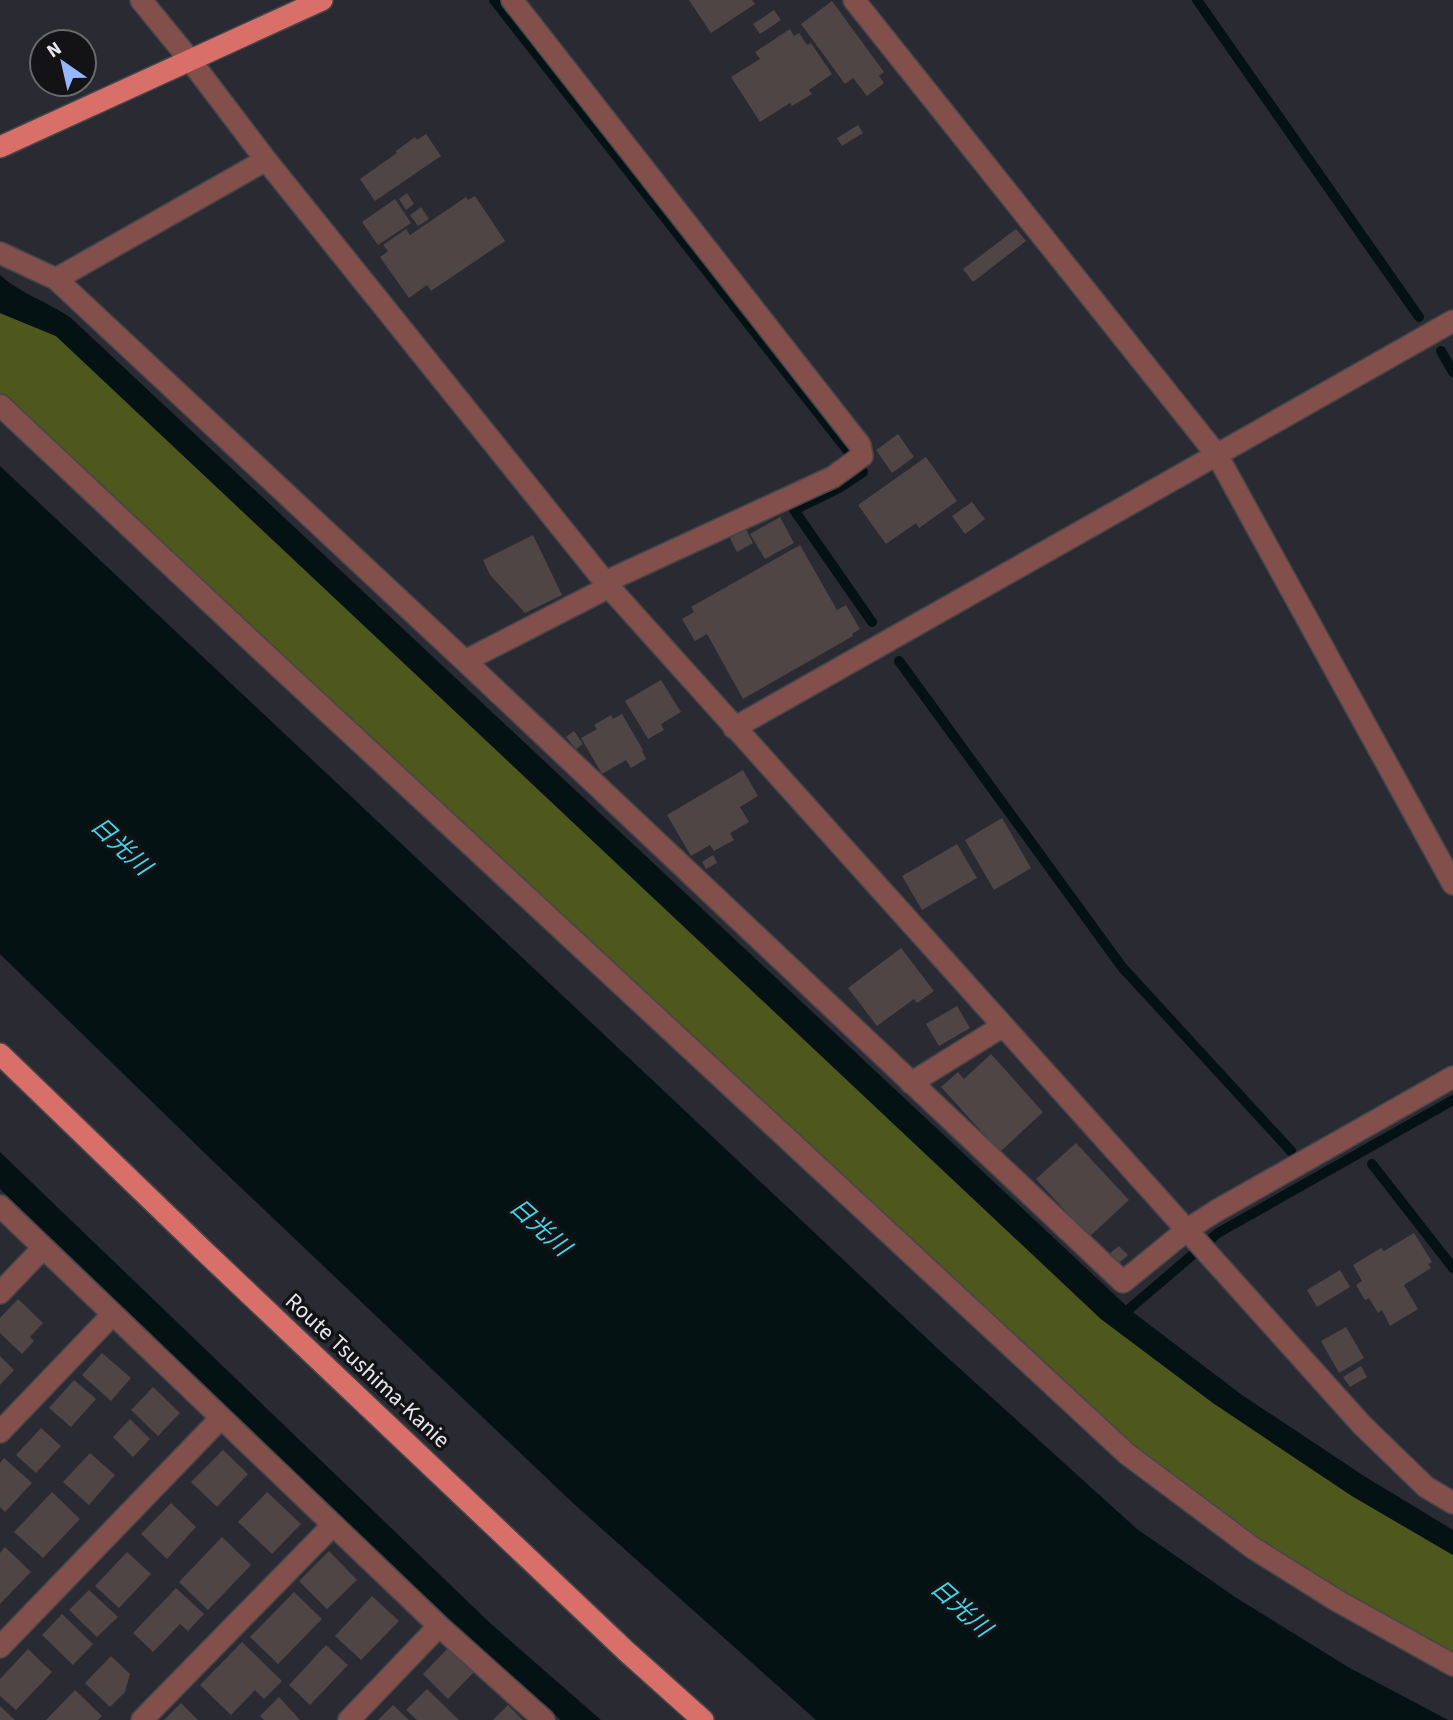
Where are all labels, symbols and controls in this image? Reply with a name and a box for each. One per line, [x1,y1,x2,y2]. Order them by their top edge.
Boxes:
north arrow [28,28,98,98]
text: N [42,35,67,65]
water label: 日光川 [82,809,161,886]
water label: 日光川 [501,1190,580,1266]
street label: Route Tsushima-Kanie [278,1285,457,1456]
water label: 日光川 [922,1571,1001,1647]

